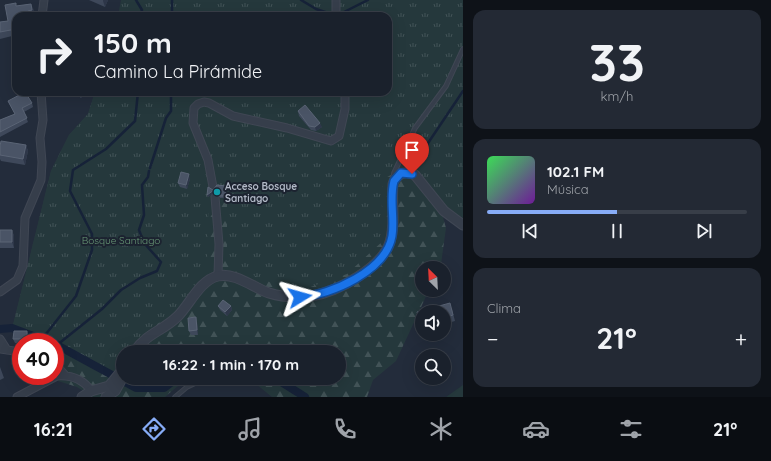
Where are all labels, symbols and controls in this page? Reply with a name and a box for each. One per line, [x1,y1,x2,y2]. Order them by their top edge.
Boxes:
text: 150 m [94,25,172,60]
icon: right [28,28,80,80]
text: 33 [589,29,645,94]
text: Camino La Pirámide [94,60,262,83]
text: km/h [601,88,633,104]
pin [395,133,429,174]
icon: arrive [401,139,423,161]
text: 102.1 FM [547,162,604,181]
place label: Acceso Bosque Santiago [225,180,297,205]
text: Música [547,181,589,197]
marker: Acceso Bosque Santiago [212,187,222,197]
icon: previous [519,220,541,242]
icon: pause [606,220,628,242]
icon: next [693,220,715,242]
park label: Bosque Santiago [82,234,160,247]
north arrow [415,261,451,297]
map controls [415,261,451,385]
position arrow [279,276,321,318]
text: Clima [487,300,521,316]
button: sound [415,305,451,341]
text: 21° [596,319,637,357]
text: − [487,325,498,353]
text: + [735,325,747,353]
speed limit sign: 40 [12,333,64,385]
button: search [415,349,451,385]
text: 16:22 · 1 min · 170 m [163,355,299,374]
icon: directions [140,415,168,443]
icon: music [236,415,264,443]
icon: phone [331,415,359,443]
icon: climate [427,415,455,443]
icon: car [522,415,550,443]
icon: filters [617,415,645,443]
text: 16:21 [34,418,73,441]
text: 21° [713,418,737,441]

